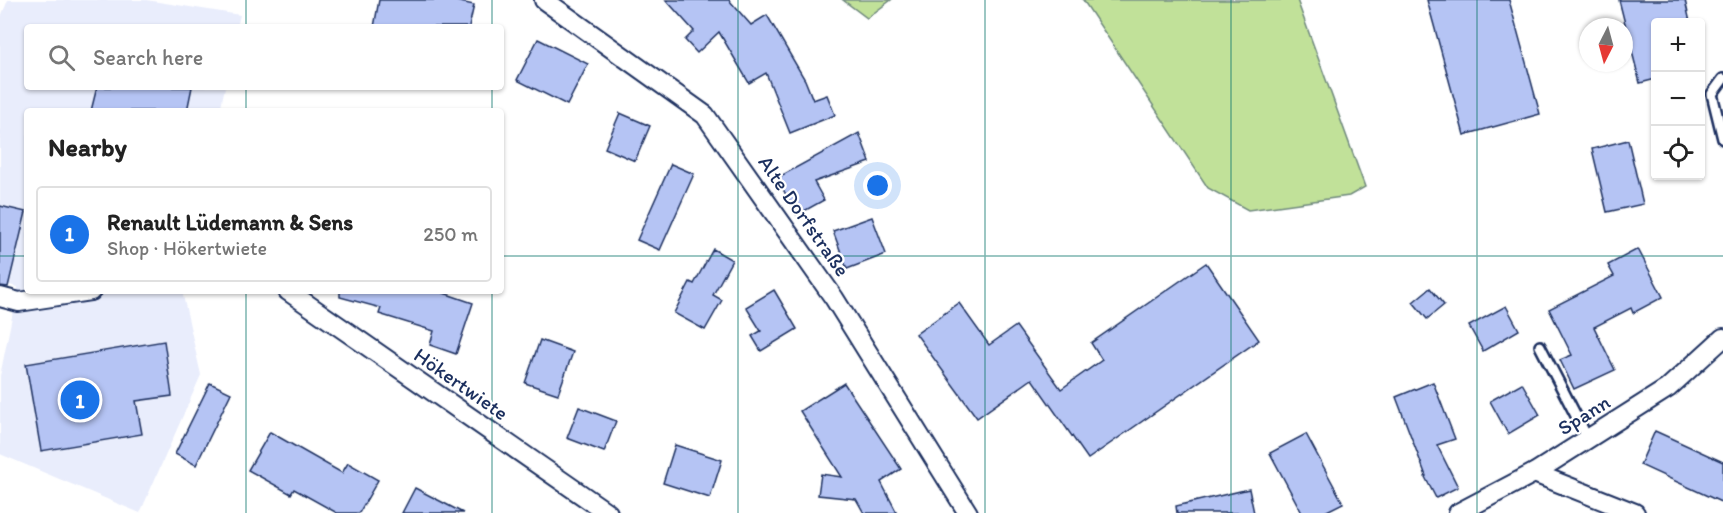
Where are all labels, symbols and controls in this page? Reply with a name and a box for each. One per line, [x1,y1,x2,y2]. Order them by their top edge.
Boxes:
north arrow [1579,18,1633,72]
map controls [1651,18,1705,180]
button: + [1651,18,1705,72]
search box [24,24,504,90]
icon: search [45,41,78,74]
text: Search here [93,44,203,71]
button: − [1651,72,1705,126]
button: locate [1651,126,1705,180]
text: Nearby [48,131,127,163]
street label: Alte Dorfstraße [753,150,855,281]
your location [863,171,892,200]
text: Renault Lüdemann & Sens [107,209,353,236]
text: 1 [65,222,74,246]
text: 250 m [423,222,478,246]
text: Shop · Hökertwiete [107,236,267,260]
street label: Hökertwiete [409,342,513,425]
pin: 1 [60,378,100,422]
street label: Spann [1553,389,1615,440]

